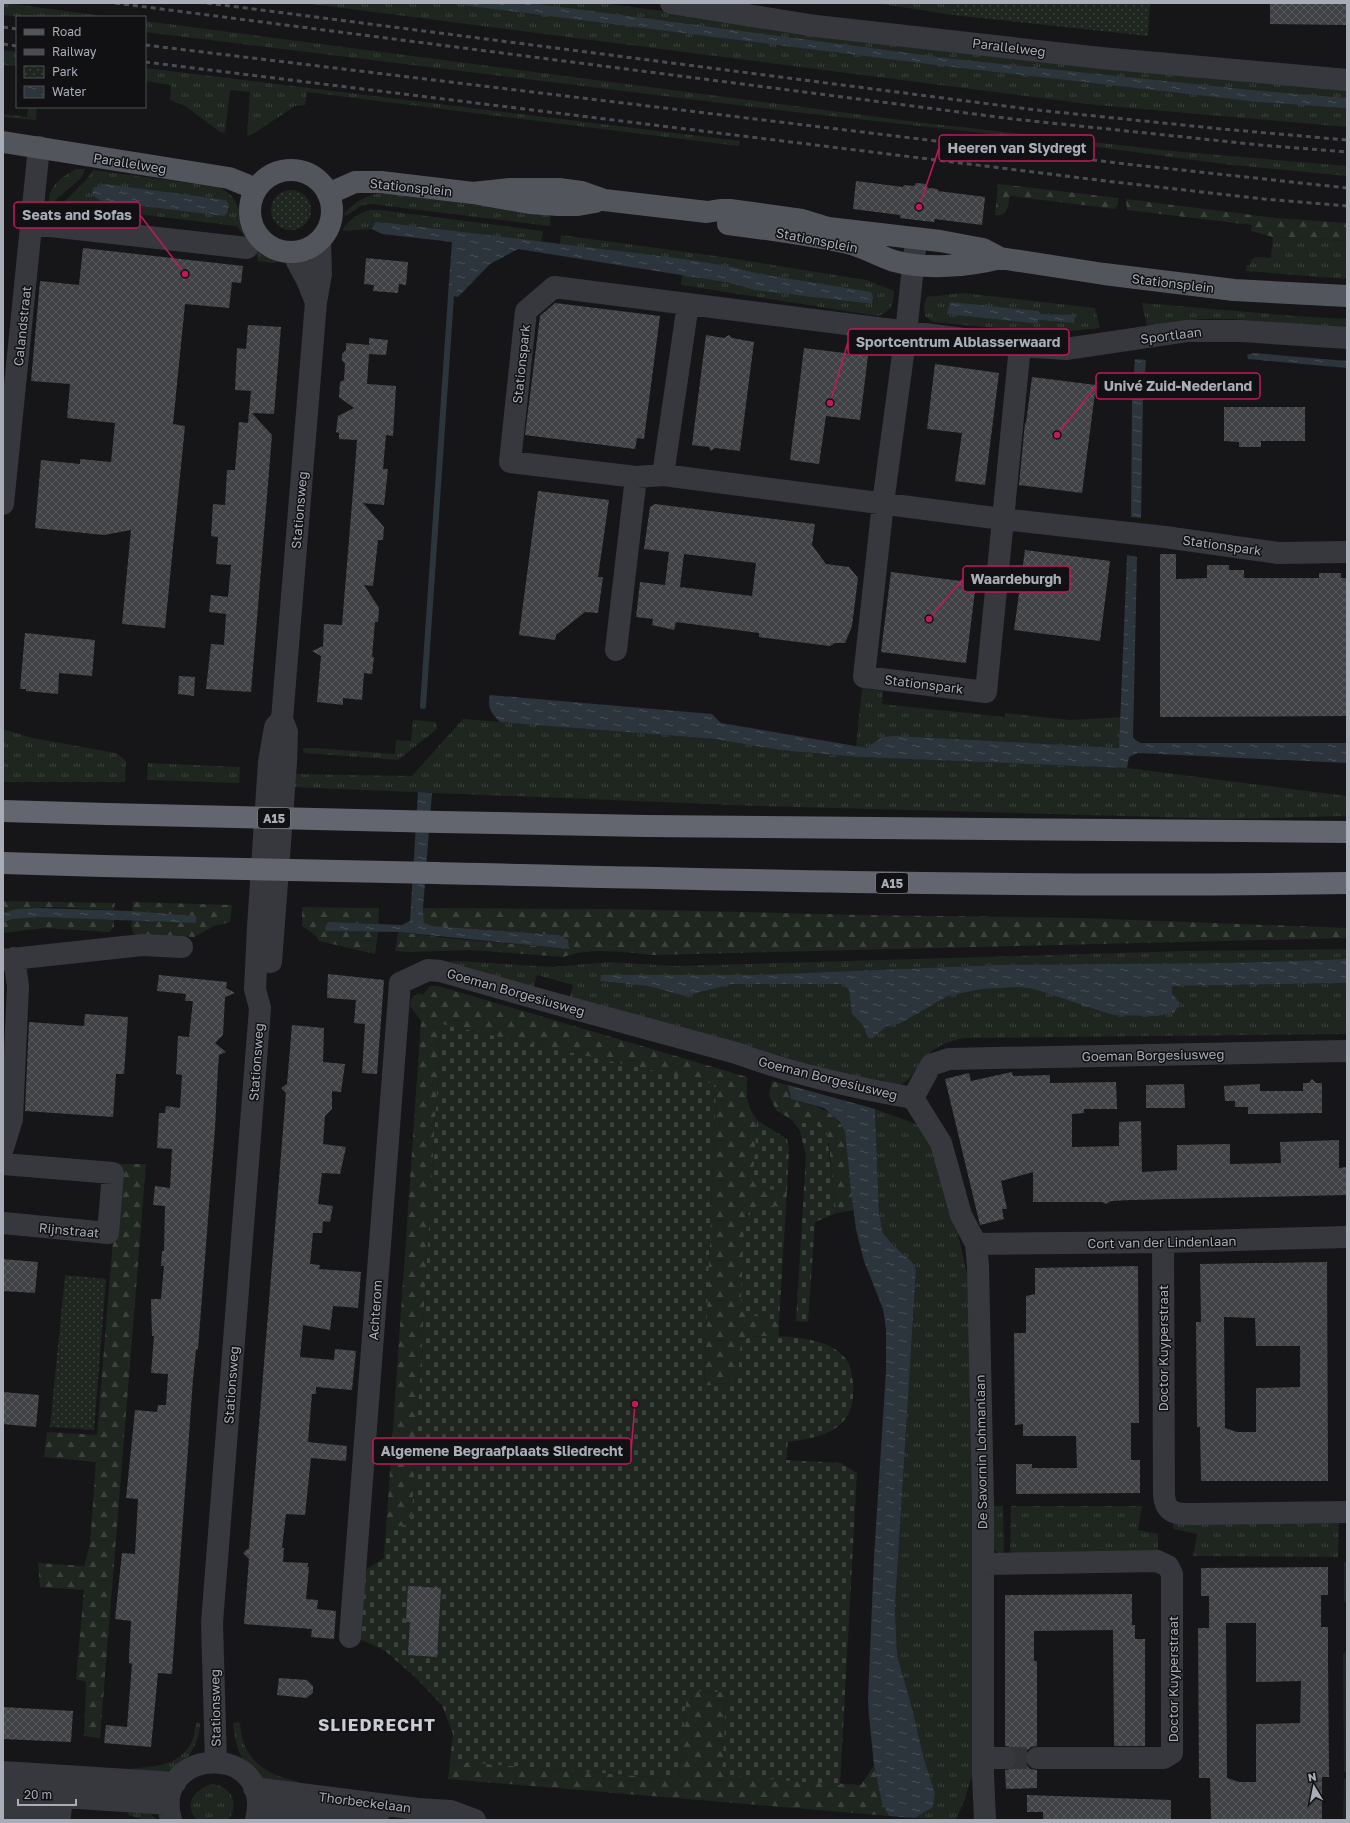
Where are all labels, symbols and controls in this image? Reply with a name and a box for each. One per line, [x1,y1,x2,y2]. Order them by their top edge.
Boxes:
legend [16,16,146,108]
text: Road [52,24,81,39]
street label: Parallelweg [971,35,1047,59]
text: Railway [52,44,97,59]
text: Park [52,64,78,79]
text: Water [52,84,86,99]
callout: Heeren van Slydregt [939,135,1094,161]
text: Heeren van Slydregt [948,139,1087,156]
street label: Parallelweg [92,149,168,177]
street label: Stationsplein [369,175,453,199]
callout: Seats and Sofas [14,202,140,228]
text: Seats and Sofas [22,206,132,223]
street label: Stationsplein [775,224,859,256]
street label: Stationsplein [1131,270,1215,296]
street label: Calandstraat [10,285,34,367]
street label: Stationspark [509,323,533,404]
street label: Sportlaan [1140,323,1202,347]
callout: Sportcentrum Alblasserwaard [848,329,1069,355]
text: Sportcentrum Alblasserwaard [856,333,1060,350]
callout: Univé Zuid-Nederland [1096,373,1260,399]
text: Univé Zuid-Nederland [1104,377,1252,394]
street label: Stationsweg [288,471,310,549]
street label: Stationspark [1181,532,1263,559]
callout: Waardeburgh [963,566,1070,592]
text: Waardeburgh [971,570,1061,587]
street label: Stationspark [884,671,965,697]
road number: A15 [258,808,290,828]
road number: A15 [876,873,908,893]
street label: Goeman Borgesiusweg [445,965,587,1019]
street label: Stationsweg [245,1023,267,1101]
street label: Goeman Borgesiusweg [1082,1046,1224,1064]
street label: Goeman Borgesiusweg [757,1053,899,1103]
street label: Rijnstraat [38,1219,100,1241]
street label: Cort van der Lindenlaan [1087,1233,1237,1251]
street label: Achterom [365,1279,385,1341]
street label: Doctor Kuyperstraat [1155,1285,1171,1411]
street label: Stationsweg [220,1346,242,1424]
street label: De Savornin Lohmanlaan [972,1375,990,1529]
callout: Algemene Begraafplaats Sliedrecht [373,1438,631,1464]
text: Algemene Begraafplaats Sliedrecht [381,1442,624,1459]
street label: Doctor Kuyperstraat [1165,1616,1181,1742]
street label: Stationsweg [206,1669,224,1747]
district label: SLIEDRECHT [318,1714,436,1735]
north arrow [1294,1767,1334,1807]
text: N [1307,1770,1317,1784]
scale bar [18,1781,76,1807]
text: 20 m [24,1787,52,1802]
street label: Thorbeckelaan [318,1788,412,1816]

